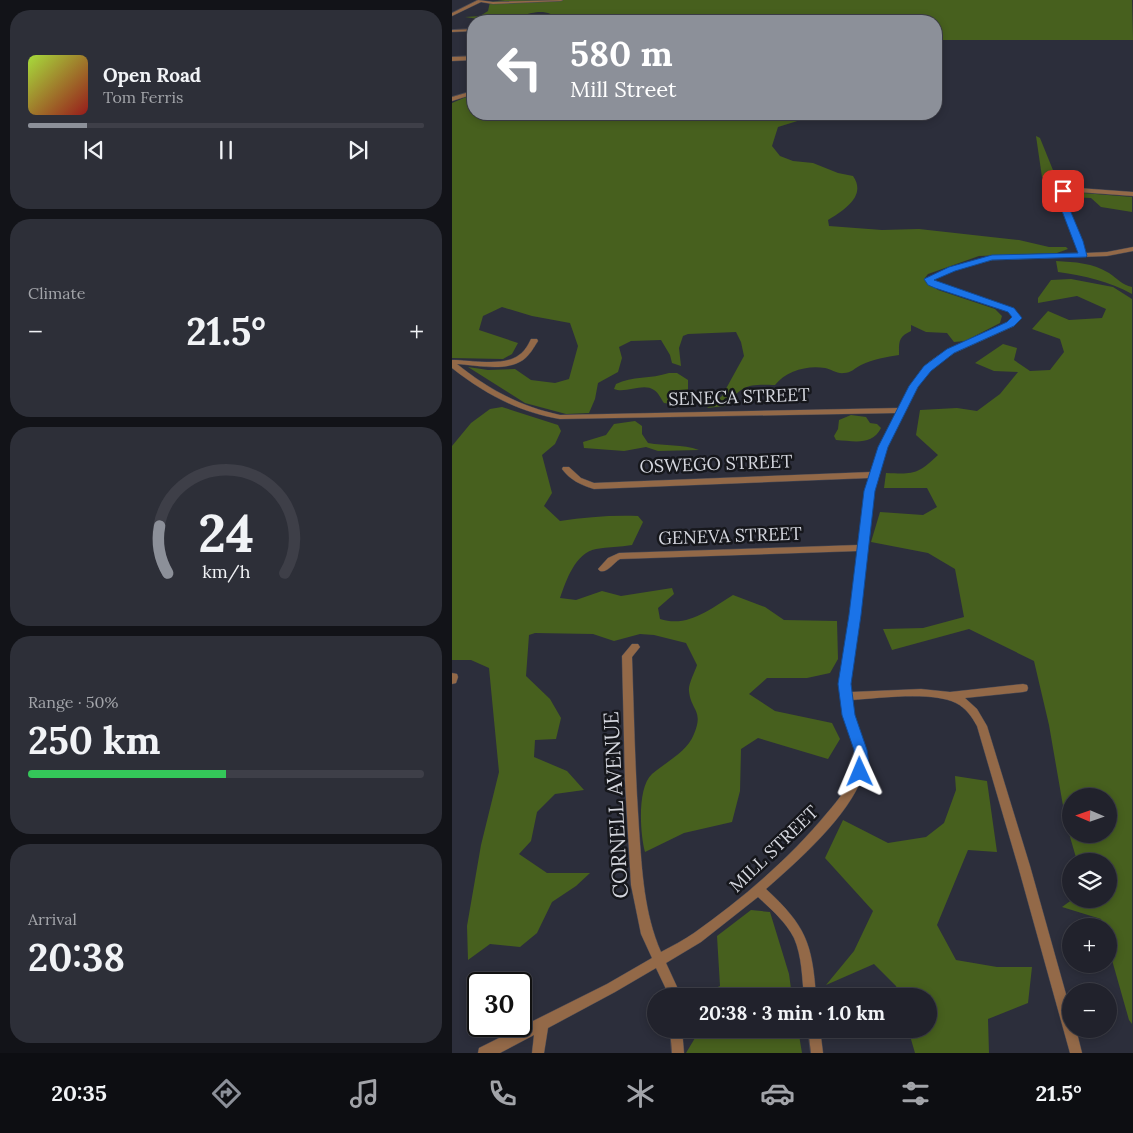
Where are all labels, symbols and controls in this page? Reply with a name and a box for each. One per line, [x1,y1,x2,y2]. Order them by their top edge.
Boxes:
text: 580 m [570,31,673,76]
icon: left [487,35,552,100]
text: Open Road [103,63,201,87]
text: Mill Street [570,75,677,103]
text: Tom Ferris [103,87,183,107]
icon: previous [80,136,108,164]
icon: pause [212,136,240,164]
icon: next [344,136,372,164]
pin [1042,170,1084,212]
icon: arrive [1049,177,1077,205]
text: Climate [28,283,85,303]
text: 21.5° [186,307,266,355]
text: − [28,314,43,350]
text: + [409,314,424,350]
street label: SENECA STREET [668,383,811,410]
street label: OSWEGO STREET [639,449,793,478]
text: 24 [198,500,254,566]
street label: GENEVA STREET [658,521,803,550]
text: km/h [202,560,250,583]
text: Range · 50% [28,692,118,712]
street label: CORNELL AVENUE [597,711,634,899]
text: 250 km [28,716,160,764]
position arrow [833,745,885,797]
north arrow [1062,788,1117,842]
map controls [1062,788,1117,1038]
street label: MILL STREET [724,800,823,897]
button: layers [1062,853,1117,908]
text: Arrival [28,909,77,929]
button: + [1062,918,1117,973]
text: 20:38 [28,933,125,981]
speed limit sign: 30 [467,972,532,1037]
button: − [1062,983,1117,1038]
text: 20:38 · 3 min · 1.0 km [699,1001,885,1025]
icon: directions [209,1076,244,1111]
icon: music [347,1076,382,1111]
icon: phone [485,1076,520,1111]
icon: climate [623,1076,658,1111]
icon: car [760,1076,795,1111]
icon: filters [898,1076,933,1111]
text: 20:35 [51,1079,107,1107]
text: 21.5° [1036,1079,1082,1107]

